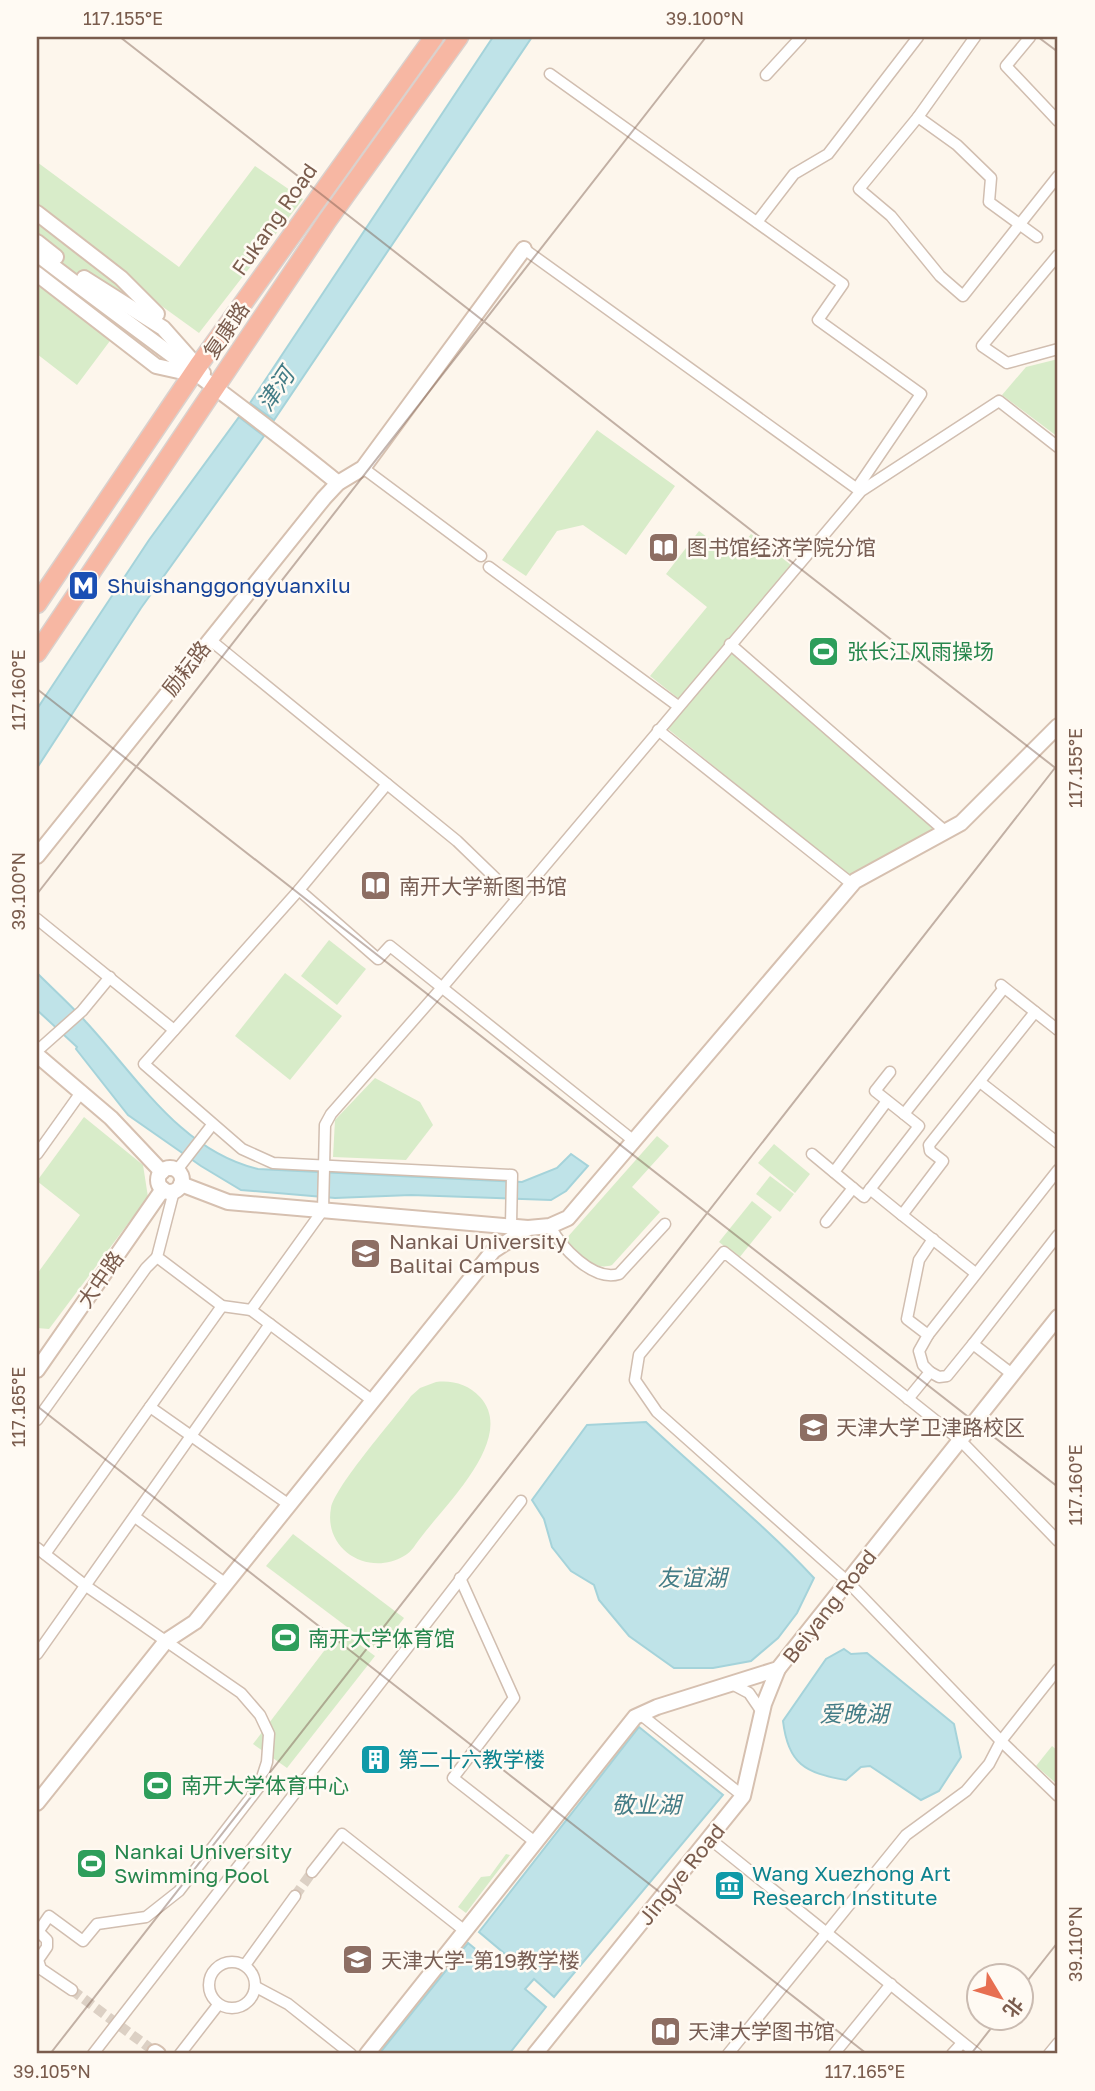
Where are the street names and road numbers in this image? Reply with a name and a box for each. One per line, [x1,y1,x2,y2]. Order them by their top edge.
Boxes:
street label: Fukang Road [226,158,322,280]
street label: 复康路 [198,297,254,363]
street label: 励耘路 [156,635,216,701]
street label: 大中路 [71,1246,129,1312]
street label: Beiyang Road [776,1544,882,1668]
street label: Jingye Road [632,1818,730,1930]

